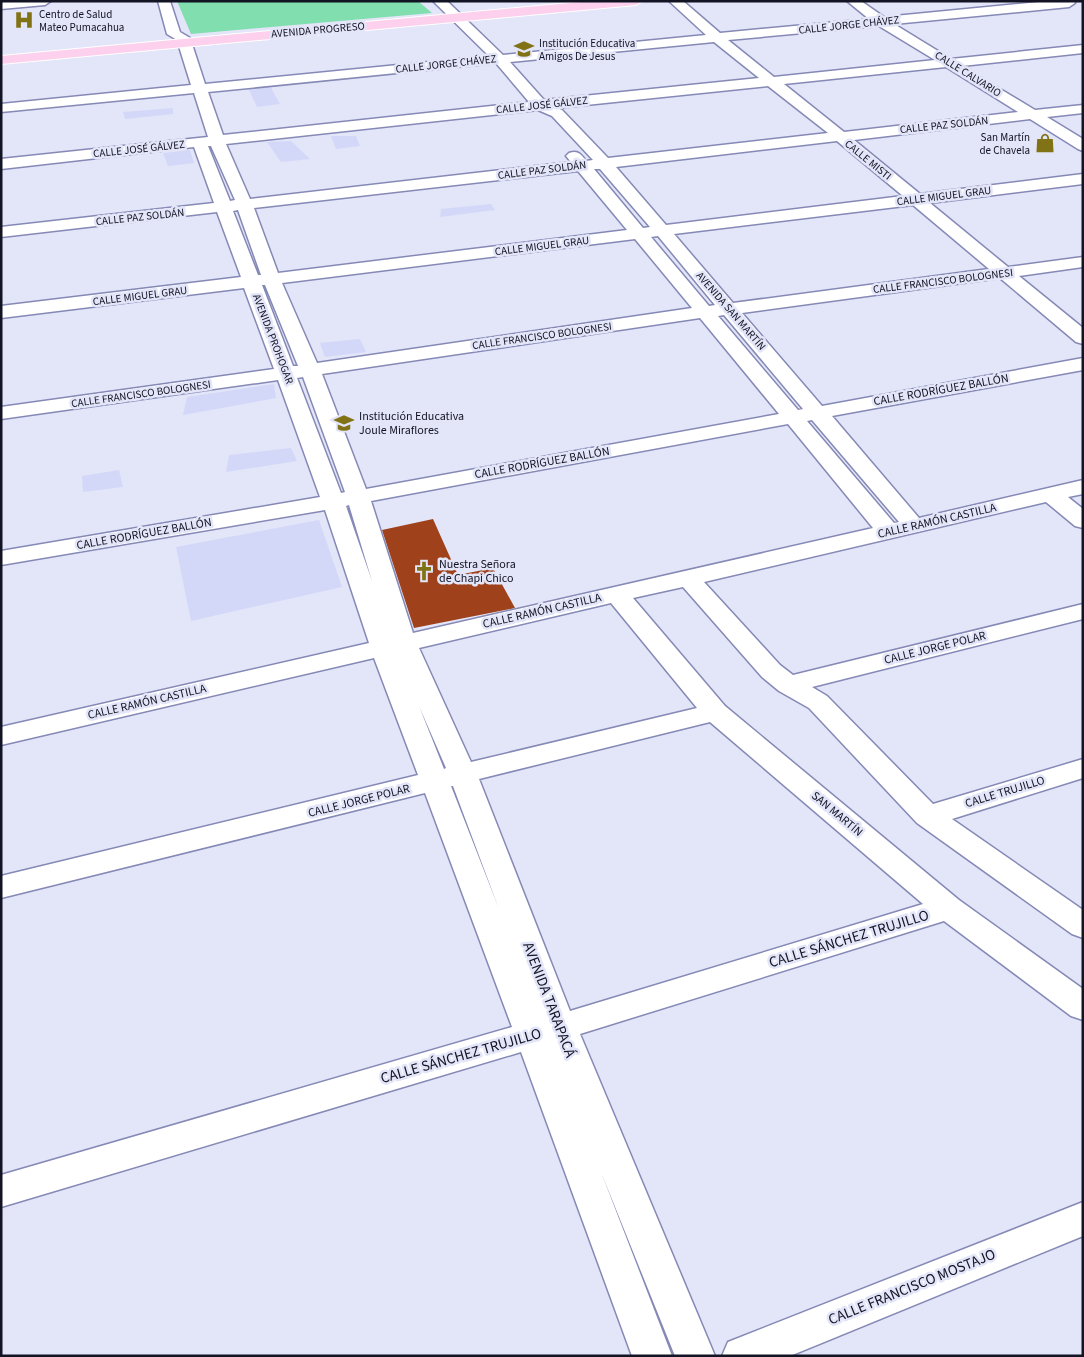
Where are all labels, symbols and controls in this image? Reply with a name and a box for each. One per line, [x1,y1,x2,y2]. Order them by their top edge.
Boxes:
place label: Centro de Salud Mateo Pumacahua [39,7,124,35]
hospital icon: Centro de Salud Mateo Pumacahua [13,9,35,31]
street label: CALLE JORGE CHÁVEZ [798,12,900,38]
street label: AVENIDA PROGRESO [271,18,365,42]
place label: Institución Educativa Amigos De Jesus [539,36,635,64]
school or university icon: Institución Educativa Amigos De Jesus [513,38,535,60]
street label: CALLE CALVARIO [932,48,1004,100]
street label: CALLE JORGE CHÁVEZ [395,51,497,77]
street label: CALLE JOSÉ GÁLVEZ [495,93,589,117]
street label: CALLE PAZ SOLDÁN [899,113,989,137]
place label: San Martín de Chavela [980,130,1030,158]
shop icon: San Martín de Chavela [1034,132,1056,154]
street label: CALLE MISTI [841,136,895,184]
street label: CALLE JOSÉ GÁLVEZ [92,137,186,161]
street label: CALLE PAZ SOLDÁN [497,157,587,183]
street label: CALLE MIGUEL GRAU [896,183,992,209]
street label: CALLE PAZ SOLDÁN [95,205,185,229]
street label: CALLE MIGUEL GRAU [494,233,590,259]
street label: CALLE FRANCISCO BOLOGNESI [872,265,1014,297]
street label: AVENIDA SAN MARTÍN [693,269,769,353]
street label: CALLE MIGUEL GRAU [92,283,188,309]
street label: AVENIDA PROHOGAR [249,292,297,386]
street label: CALLE FRANCISCO BOLOGNESI [471,319,613,353]
street label: CALLE RODRÍGUEZ BALLÓN [872,370,1010,410]
street label: CALLE FRANCISCO BOLOGNESI [70,377,212,411]
place label: Institución Educativa Joule Miraflores [359,408,464,439]
school or university icon: Institución Educativa Joule Miraflores [333,412,355,434]
street label: CALLE RODRÍGUEZ BALLÓN [473,443,611,483]
street label: CALLE RAMÓN CASTILLA [876,499,998,543]
street label: CALLE RODRÍGUEZ BALLÓN [75,514,213,554]
place label: Nuestra Señora de Chapi Chico [439,556,516,587]
church icon: Nuestra Señora de Chapi Chico [413,560,435,582]
street label: CALLE RAMÓN CASTILLA [481,589,603,633]
street label: CALLE JORGE POLAR [882,627,988,669]
street label: CALLE RAMÓN CASTILLA [86,680,208,724]
street label: CALLE TRUJILLO [963,772,1047,812]
street label: CALLE JORGE POLAR [306,780,412,822]
street label: SAN MARTÍN [808,787,866,841]
street label: CALLE SÁNCHEZ TRUJILLO [766,905,932,973]
street label: AVENIDA TARAPACÁ [517,939,581,1062]
street label: CALLE SÁNCHEZ TRUJILLO [378,1023,544,1089]
street label: CALLE FRANCISCO MOSTAJO [825,1244,999,1330]

